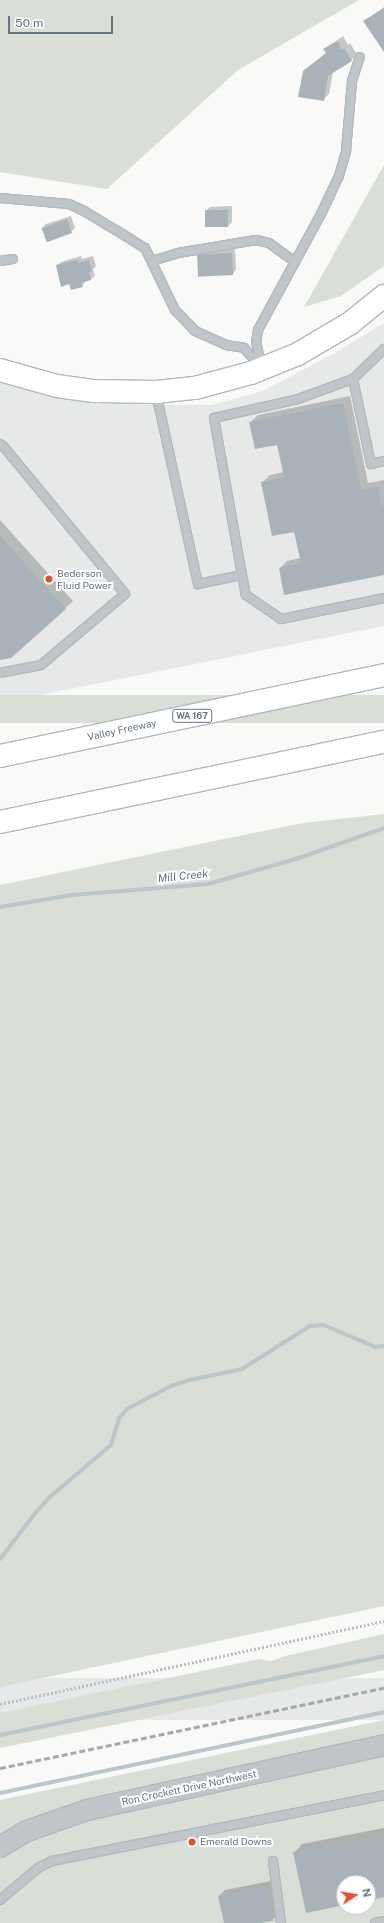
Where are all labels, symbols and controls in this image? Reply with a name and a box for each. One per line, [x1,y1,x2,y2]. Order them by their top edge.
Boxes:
scale bar [10,8,115,34]
text: 50 m [15,16,43,30]
place label: Bederson Fluid Power [57,567,112,590]
marker: Bederson Fluid Power [44,574,54,584]
road number: WA 167 [172,709,212,723]
street label: Valley Freeway [86,717,158,743]
water label: Mill Creek [157,867,209,885]
street label: Ron Crockett Drive Northwest [120,1768,258,1808]
place label: Emerald Downs [200,1836,272,1848]
marker: Emerald Downs [187,1837,197,1847]
north arrow [336,1875,376,1915]
text: N [360,1887,374,1898]

